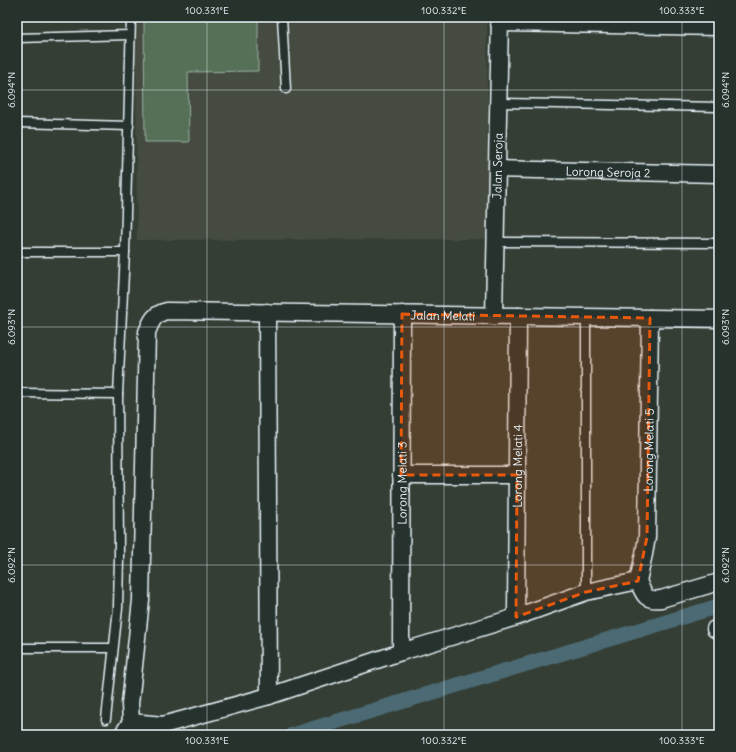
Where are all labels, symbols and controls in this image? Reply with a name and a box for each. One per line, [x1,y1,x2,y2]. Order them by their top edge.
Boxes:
text: 100.331°E [185,4,229,17]
text: 100.332°E [421,4,467,17]
text: 100.333°E [659,4,705,17]
text: 6.094°N [5,72,18,108]
text: 6.094°N [719,72,732,108]
street label: Jalan Seroja [489,132,505,199]
street label: Lorong Seroja 2 [565,163,651,180]
street label: Jalan Melati [410,307,475,323]
text: 6.093°N [5,309,18,345]
text: 6.093°N [719,309,732,345]
street label: Lorong Melati 5 [640,408,656,492]
street label: Lorong Melati 4 [509,424,525,508]
street label: Lorong Melati 3 [394,441,409,525]
text: 6.092°N [5,547,18,583]
text: 6.092°N [719,547,732,583]
text: 100.331°E [185,734,229,747]
text: 100.332°E [421,734,467,747]
text: 100.333°E [659,734,705,747]

